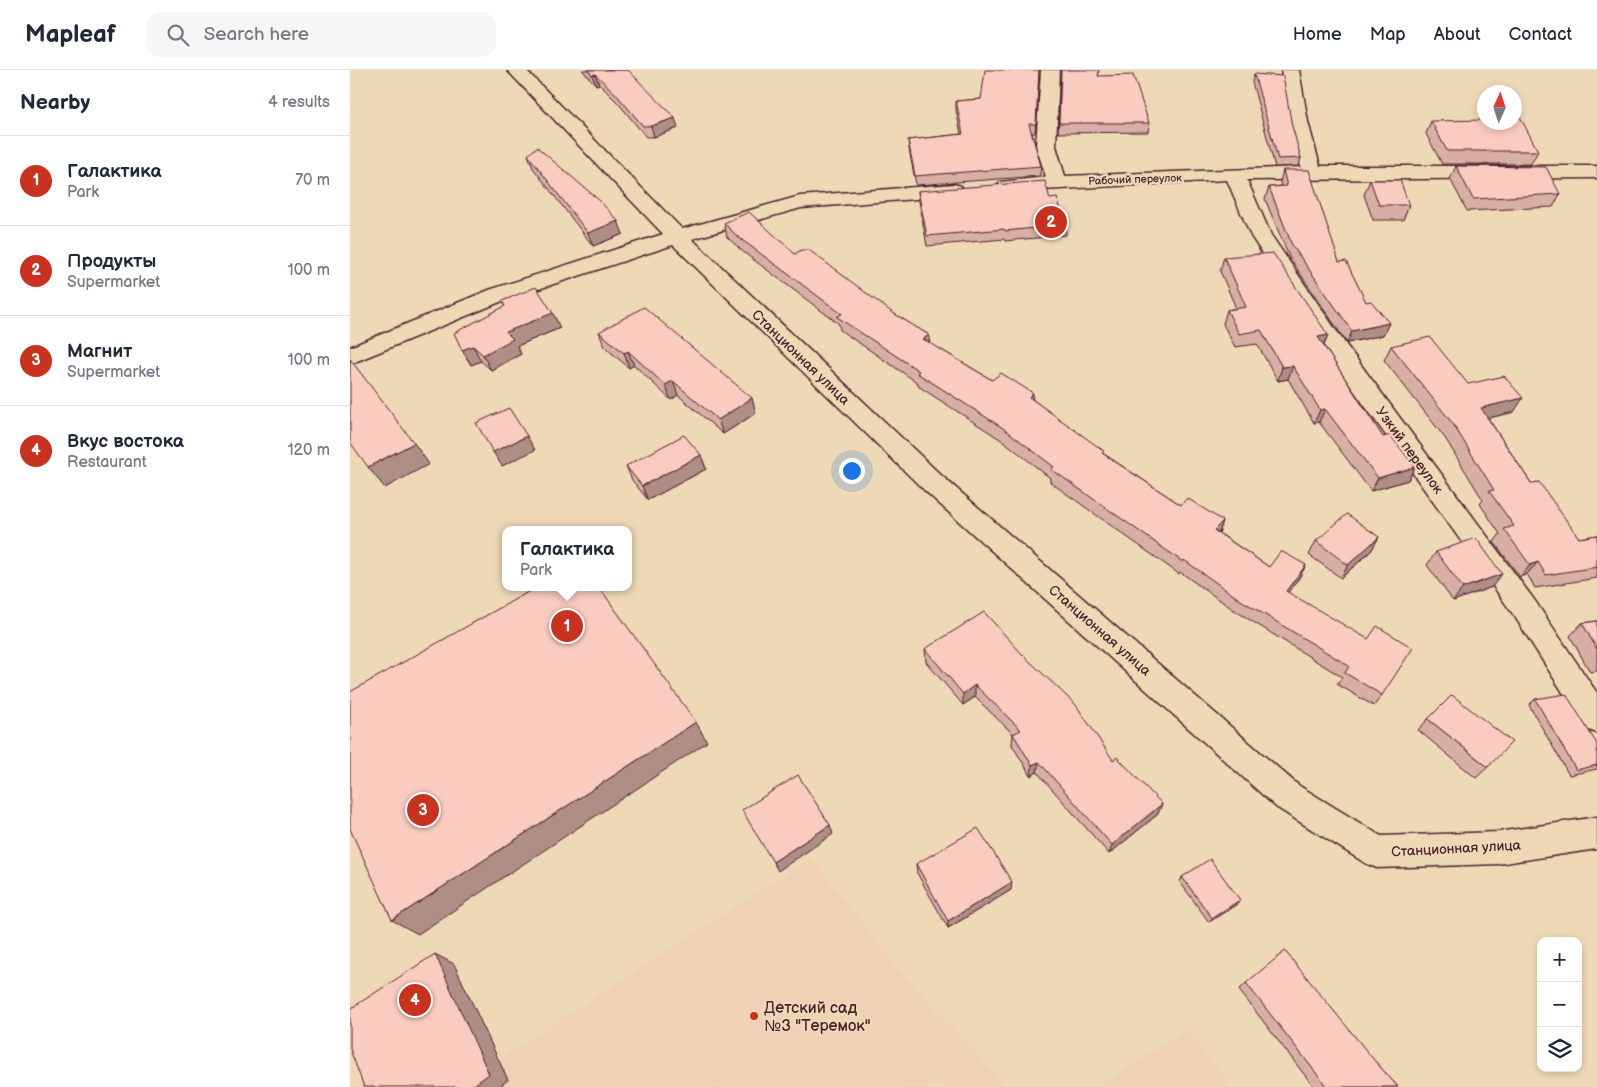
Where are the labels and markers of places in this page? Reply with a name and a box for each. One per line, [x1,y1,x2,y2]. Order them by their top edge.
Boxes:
pin: 2 [1035,203,1067,241]
pin: 1 [551,607,583,645]
pin: 3 [407,791,439,829]
pin: 4 [399,981,431,1019]
place label: Детский сад №3 "Теремок" [764,999,871,1036]
marker: Детский сад №3 "Теремок" [748,1010,760,1022]

